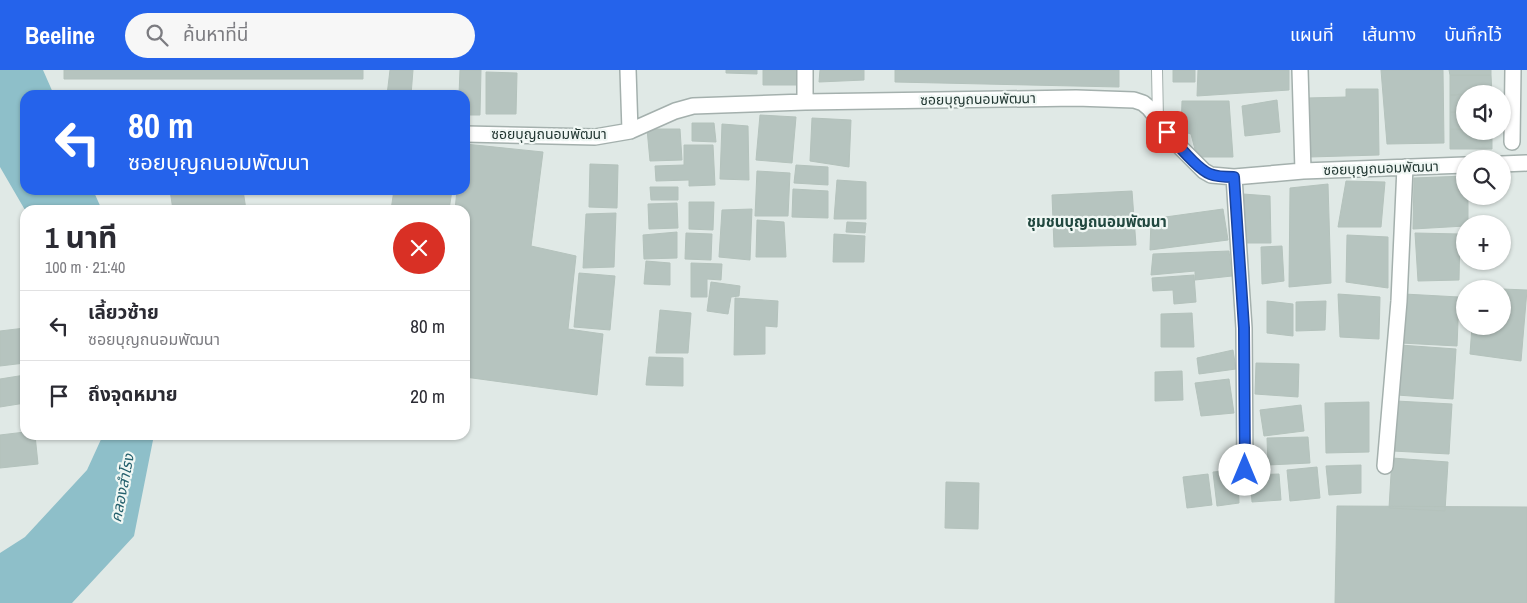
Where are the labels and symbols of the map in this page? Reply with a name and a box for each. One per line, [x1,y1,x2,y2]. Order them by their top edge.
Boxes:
street label: ซอยบุญถนอมพัฒนา [920,89,1036,109]
pin [1146,111,1188,153]
street label: ซอยบุญถนอมพัฒนา [491,125,607,143]
street label: ซอยบุญถนอมพัฒนา [1323,157,1439,179]
district label: ชุมชนบุญถนอมพัฒนา [1027,211,1167,232]
position arrow [1218,443,1270,495]
water label: คลองสำโรง [105,451,139,524]

